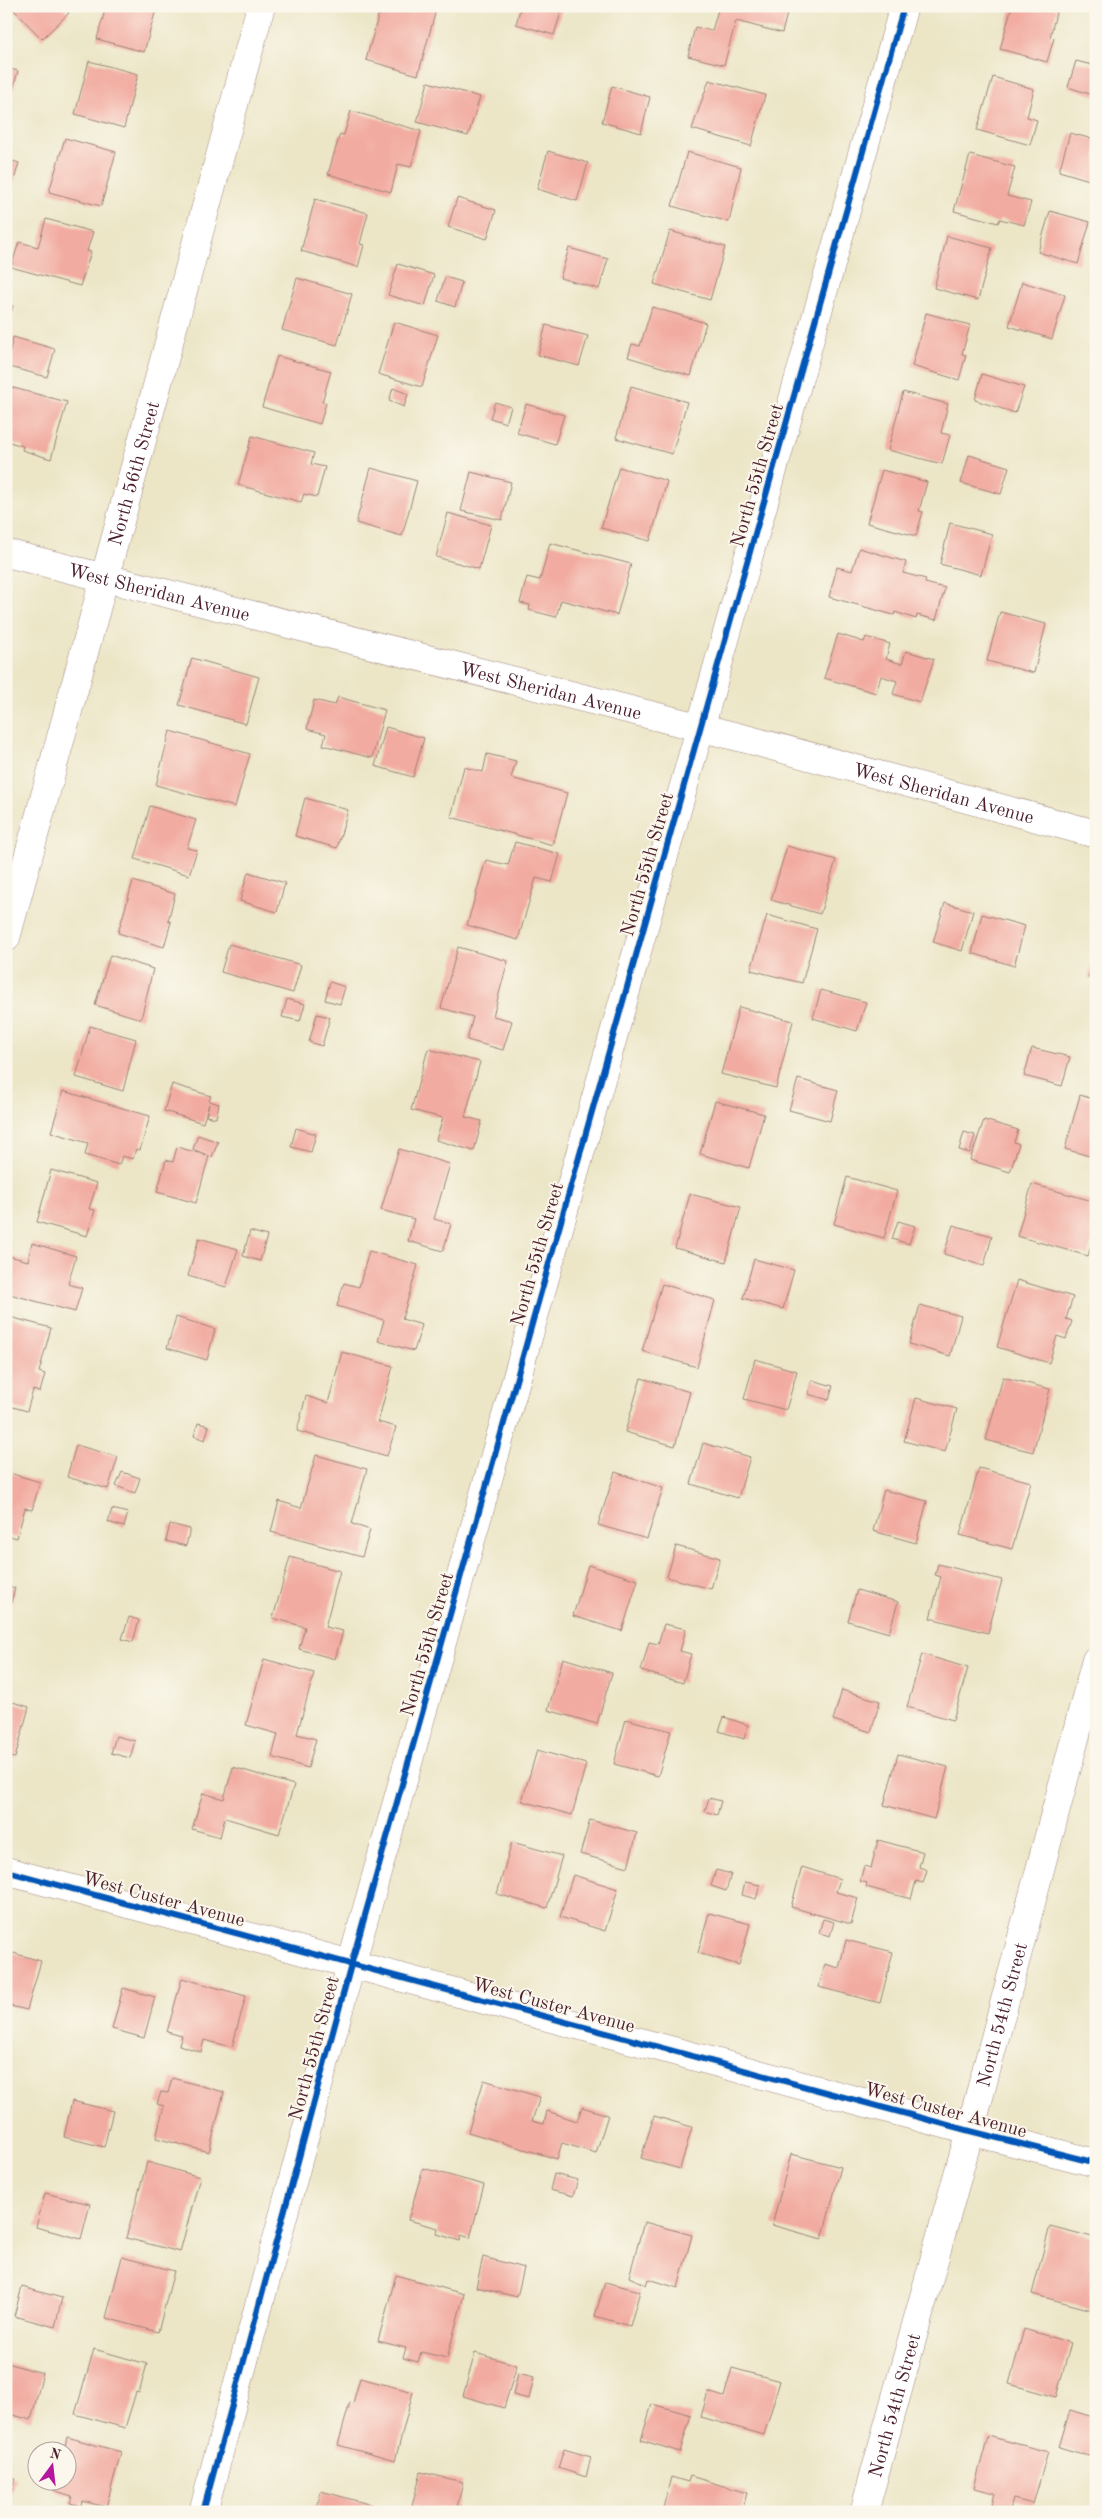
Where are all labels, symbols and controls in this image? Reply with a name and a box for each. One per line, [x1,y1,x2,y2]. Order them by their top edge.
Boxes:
street label: North 56th Street [107,399,164,548]
street label: North 55th Street [729,402,788,550]
street label: West Sheridan Avenue [66,562,251,626]
street label: West Sheridan Avenue [458,660,643,724]
street label: West Sheridan Avenue [851,761,1036,829]
street label: North 55th Street [619,791,678,939]
street label: North 55th Street [509,1181,568,1329]
street label: North 55th Street [399,1571,458,1719]
street label: West Custer Avenue [80,1870,247,1931]
street label: North 54th Street [975,1941,1032,2090]
street label: North 55th Street [287,1974,344,2123]
street label: West Custer Avenue [470,1976,637,2037]
street label: West Custer Avenue [862,2081,1029,2142]
street label: North 54th Street [867,2331,925,2480]
north arrow [28,2440,78,2490]
text: N [48,2446,62,2463]

